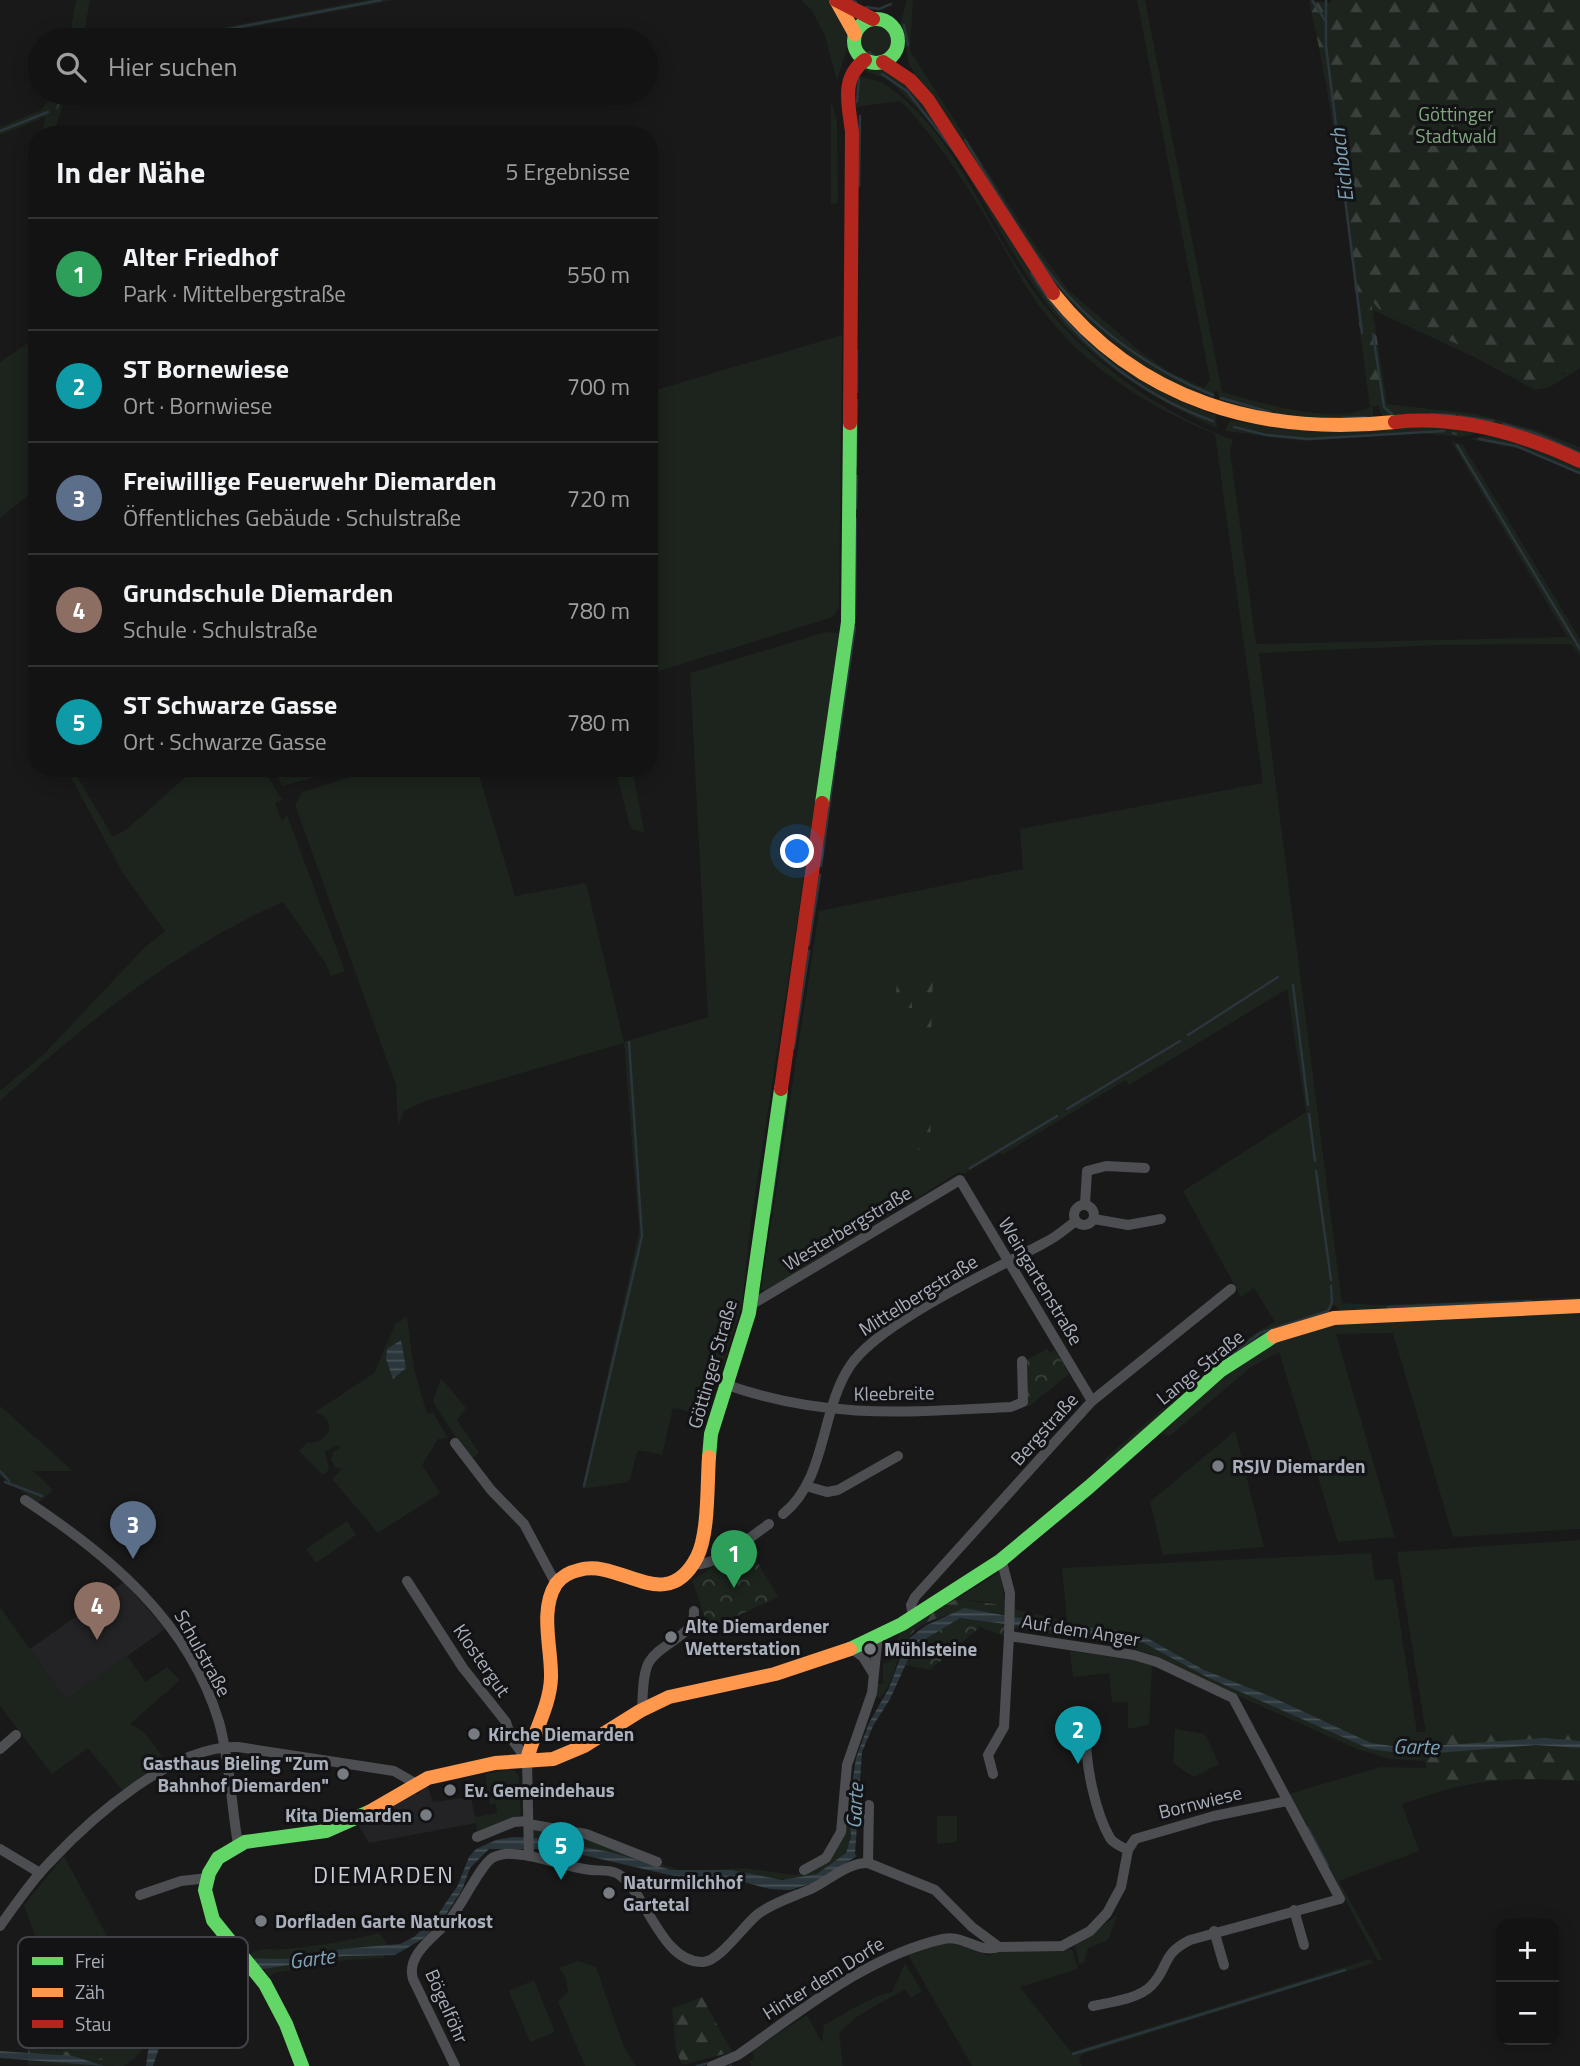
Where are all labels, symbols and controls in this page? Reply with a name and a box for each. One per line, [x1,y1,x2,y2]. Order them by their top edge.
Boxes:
search box [28,28,658,105]
text: Hier suchen [108,47,237,86]
icon: search [52,48,90,86]
park label: Göttinger Stadtwald [1415,99,1497,150]
water label: Eichbach [1321,126,1361,204]
text: In der Nähe [56,149,205,195]
text: 5 Ergebnisse [506,154,630,189]
text: Alter Friedhof [123,237,279,276]
text: 1 [73,257,85,292]
text: 550 m [567,257,630,292]
text: Park · Mittelbergstraße [123,276,346,311]
text: ST Bornewiese [123,349,289,388]
text: 2 [73,369,85,404]
text: 700 m [567,369,630,404]
text: Ort · Bornwiese [123,388,272,423]
text: Freiwillige Feuerwehr Diemarden [123,461,497,500]
text: 3 [73,481,85,516]
text: 720 m [567,481,630,516]
text: Öffentliches Gebäude · Schulstraße [123,500,461,535]
text: Grundschule Diemarden [123,573,393,612]
text: 4 [73,593,85,628]
text: 780 m [567,593,630,628]
text: Schule · Schulstraße [123,612,318,647]
text: ST Schwarze Gasse [123,685,337,724]
text: 5 [73,705,85,740]
text: 780 m [567,705,630,740]
text: Ort · Schwarze Gasse [123,724,327,759]
your location [780,834,814,868]
street label: Westerbergstraße [777,1178,917,1278]
street label: Weingartenstraße [992,1211,1091,1350]
street label: Mittelbergstraße [853,1246,983,1343]
street label: Göttinger Straße [679,1296,744,1432]
street label: Lange Straße [1149,1322,1250,1411]
street label: Kleebreite [853,1377,935,1408]
street label: Bergstraße [1003,1386,1084,1472]
place label: RSJV Diemarden [1232,1451,1366,1480]
marker: RSJV Diemarden [1210,1458,1226,1474]
pin: 3 [110,1501,156,1559]
pin: 1 [711,1530,757,1588]
pin: 4 [74,1582,120,1640]
street label: Schulstraße [168,1604,239,1701]
street label: Auf dem Anger [1020,1606,1143,1653]
place label: Alte Diemardener Wetterstation [685,1611,829,1662]
street label: Klostergut [447,1617,518,1702]
marker: Alte Diemardener Wetterstation [663,1629,679,1645]
place label: Mühlsteine [884,1634,977,1663]
marker: Mühlsteine [862,1641,878,1657]
pin: 2 [1055,1706,1101,1764]
place label: Kirche Diemarden [488,1719,634,1748]
marker: Kirche Diemarden [466,1726,482,1742]
water label: Garte [1393,1730,1440,1762]
place label: Gasthaus Bieling "Zum Bahnhof Diemarden" [143,1748,329,1799]
marker: Gasthaus Bieling "Zum Bahnhof Diemarden" [335,1766,351,1782]
place label: Ev. Gemeindehaus [464,1775,615,1804]
street label: Bornwiese [1155,1777,1245,1826]
water label: Garte [837,1781,871,1830]
marker: Ev. Gemeindehaus [442,1782,458,1798]
place label: Kita Diemarden [285,1800,412,1829]
marker: Kita Diemarden [418,1807,434,1823]
pin: 5 [538,1822,584,1880]
district label: DIEMARDEN [313,1857,455,1892]
place label: Naturmilchhof Gartetal [623,1867,743,1918]
marker: Naturmilchhof Gartetal [601,1885,617,1901]
place label: Dorfladen Garte Naturkost [275,1906,493,1935]
marker: Dorfladen Garte Naturkost [253,1913,269,1929]
map controls [1496,1919,1559,2045]
button: + [1496,1919,1559,1982]
street label: Hinter dem Dorfe [756,1929,889,2027]
legend [18,1937,248,2048]
water label: Garte [287,1939,338,1977]
text: Frei [75,1946,105,1975]
street label: Bögelföhr [418,1964,477,2048]
text: Zäh [75,1977,105,2006]
button: − [1496,1982,1559,2045]
text: Stau [75,2009,111,2038]

